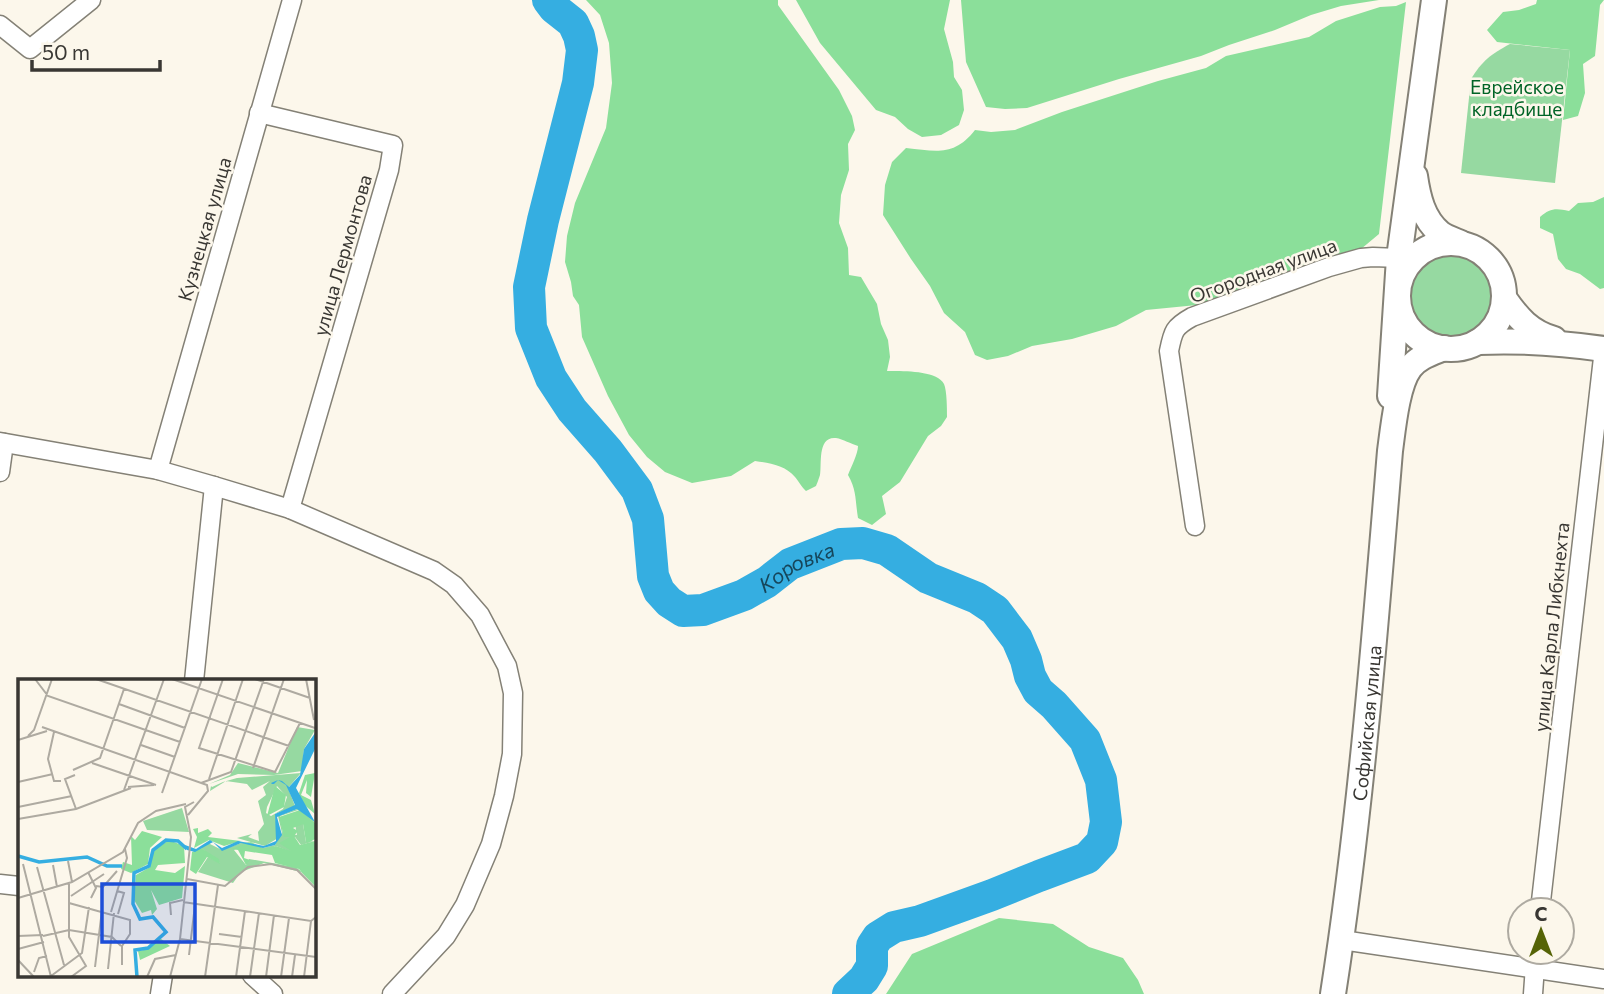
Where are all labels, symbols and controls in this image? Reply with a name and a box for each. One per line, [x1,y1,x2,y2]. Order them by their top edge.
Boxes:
scale bar [32,28,159,72]
text: 50 m [42,39,90,64]
park label: Еврейское кладбище [1470,75,1564,120]
street label: Кузнецкая улица [172,154,236,304]
street label: улица Лермонтова [308,172,376,338]
street label: Огородная улица [1186,233,1340,307]
street label: улица Карла Либкнехта [1529,521,1573,733]
water label: Коровка [754,535,838,597]
street label: Софийская улица [1347,644,1385,802]
inset map [18,679,315,976]
north arrow [1506,896,1576,966]
text: С [1535,902,1548,925]

